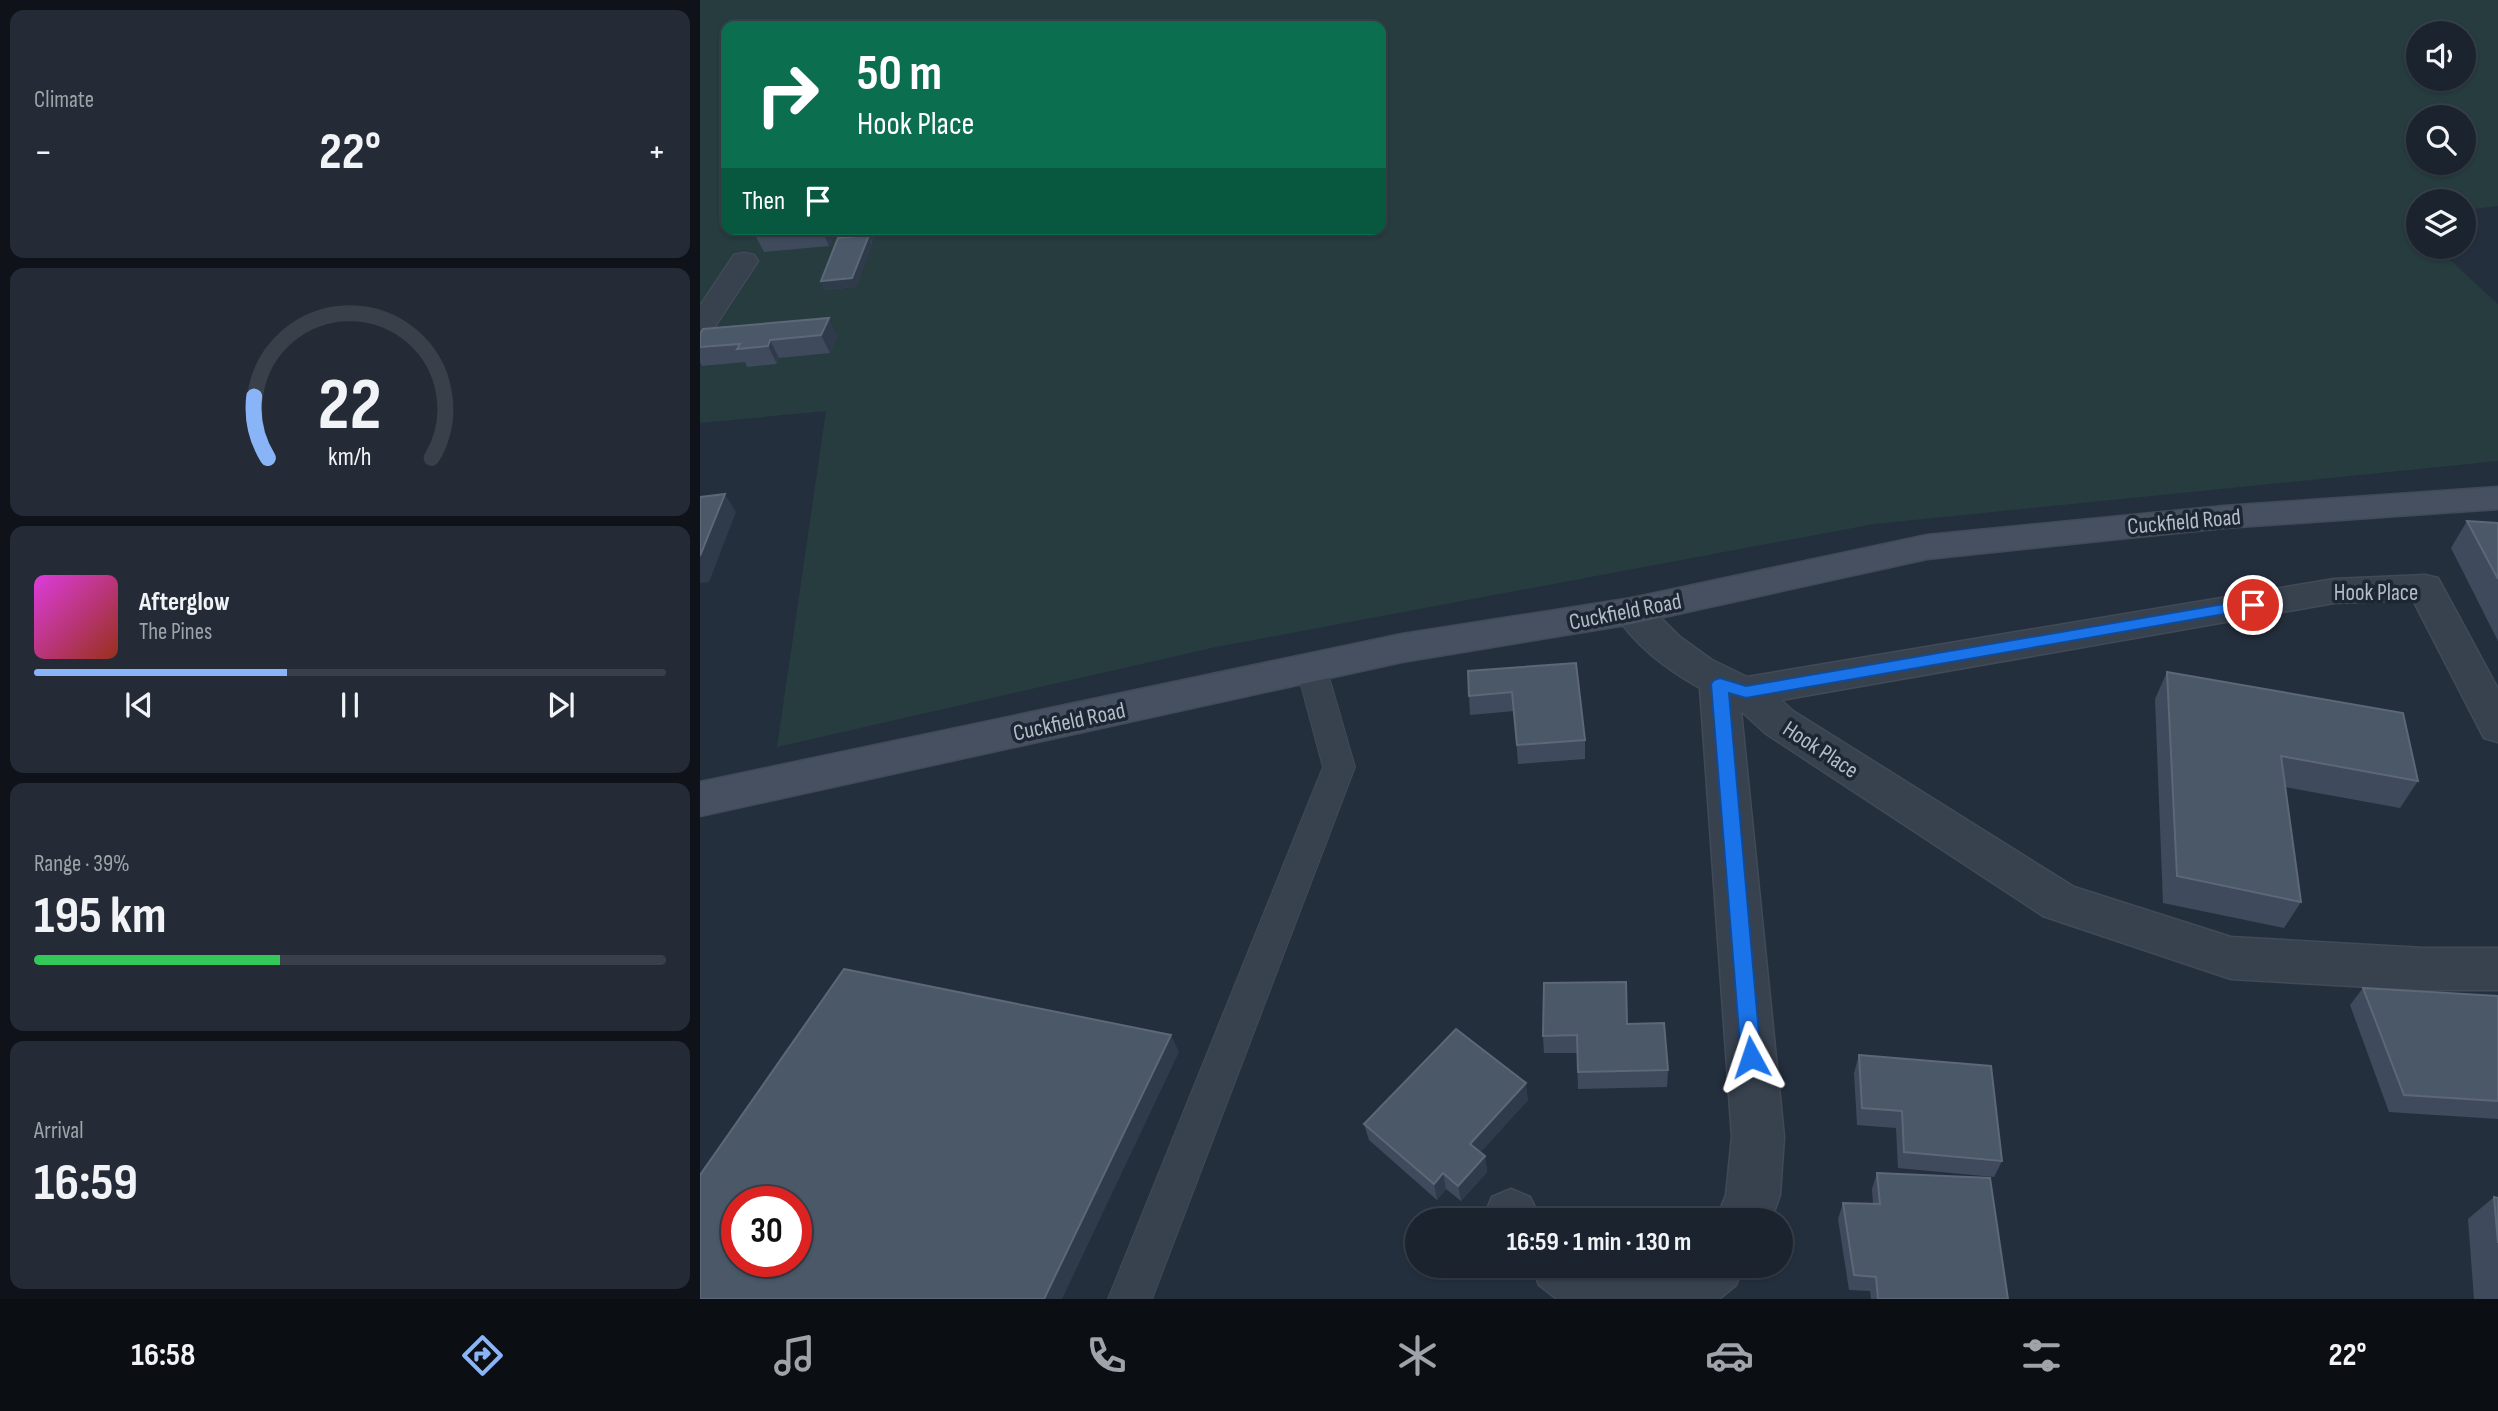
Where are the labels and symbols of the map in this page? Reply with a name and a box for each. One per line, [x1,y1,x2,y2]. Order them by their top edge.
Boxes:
street label: Cuckfield Road [2126,503,2242,541]
pin [2223,575,2283,635]
street label: Hook Place [2334,579,2418,607]
street label: Cuckfield Road [1567,587,1684,637]
street label: Cuckfield Road [1011,696,1128,748]
street label: Hook Place [1777,715,1863,785]
position arrow [1714,1020,1788,1094]
speed limit sign: 30 [721,1186,812,1277]

